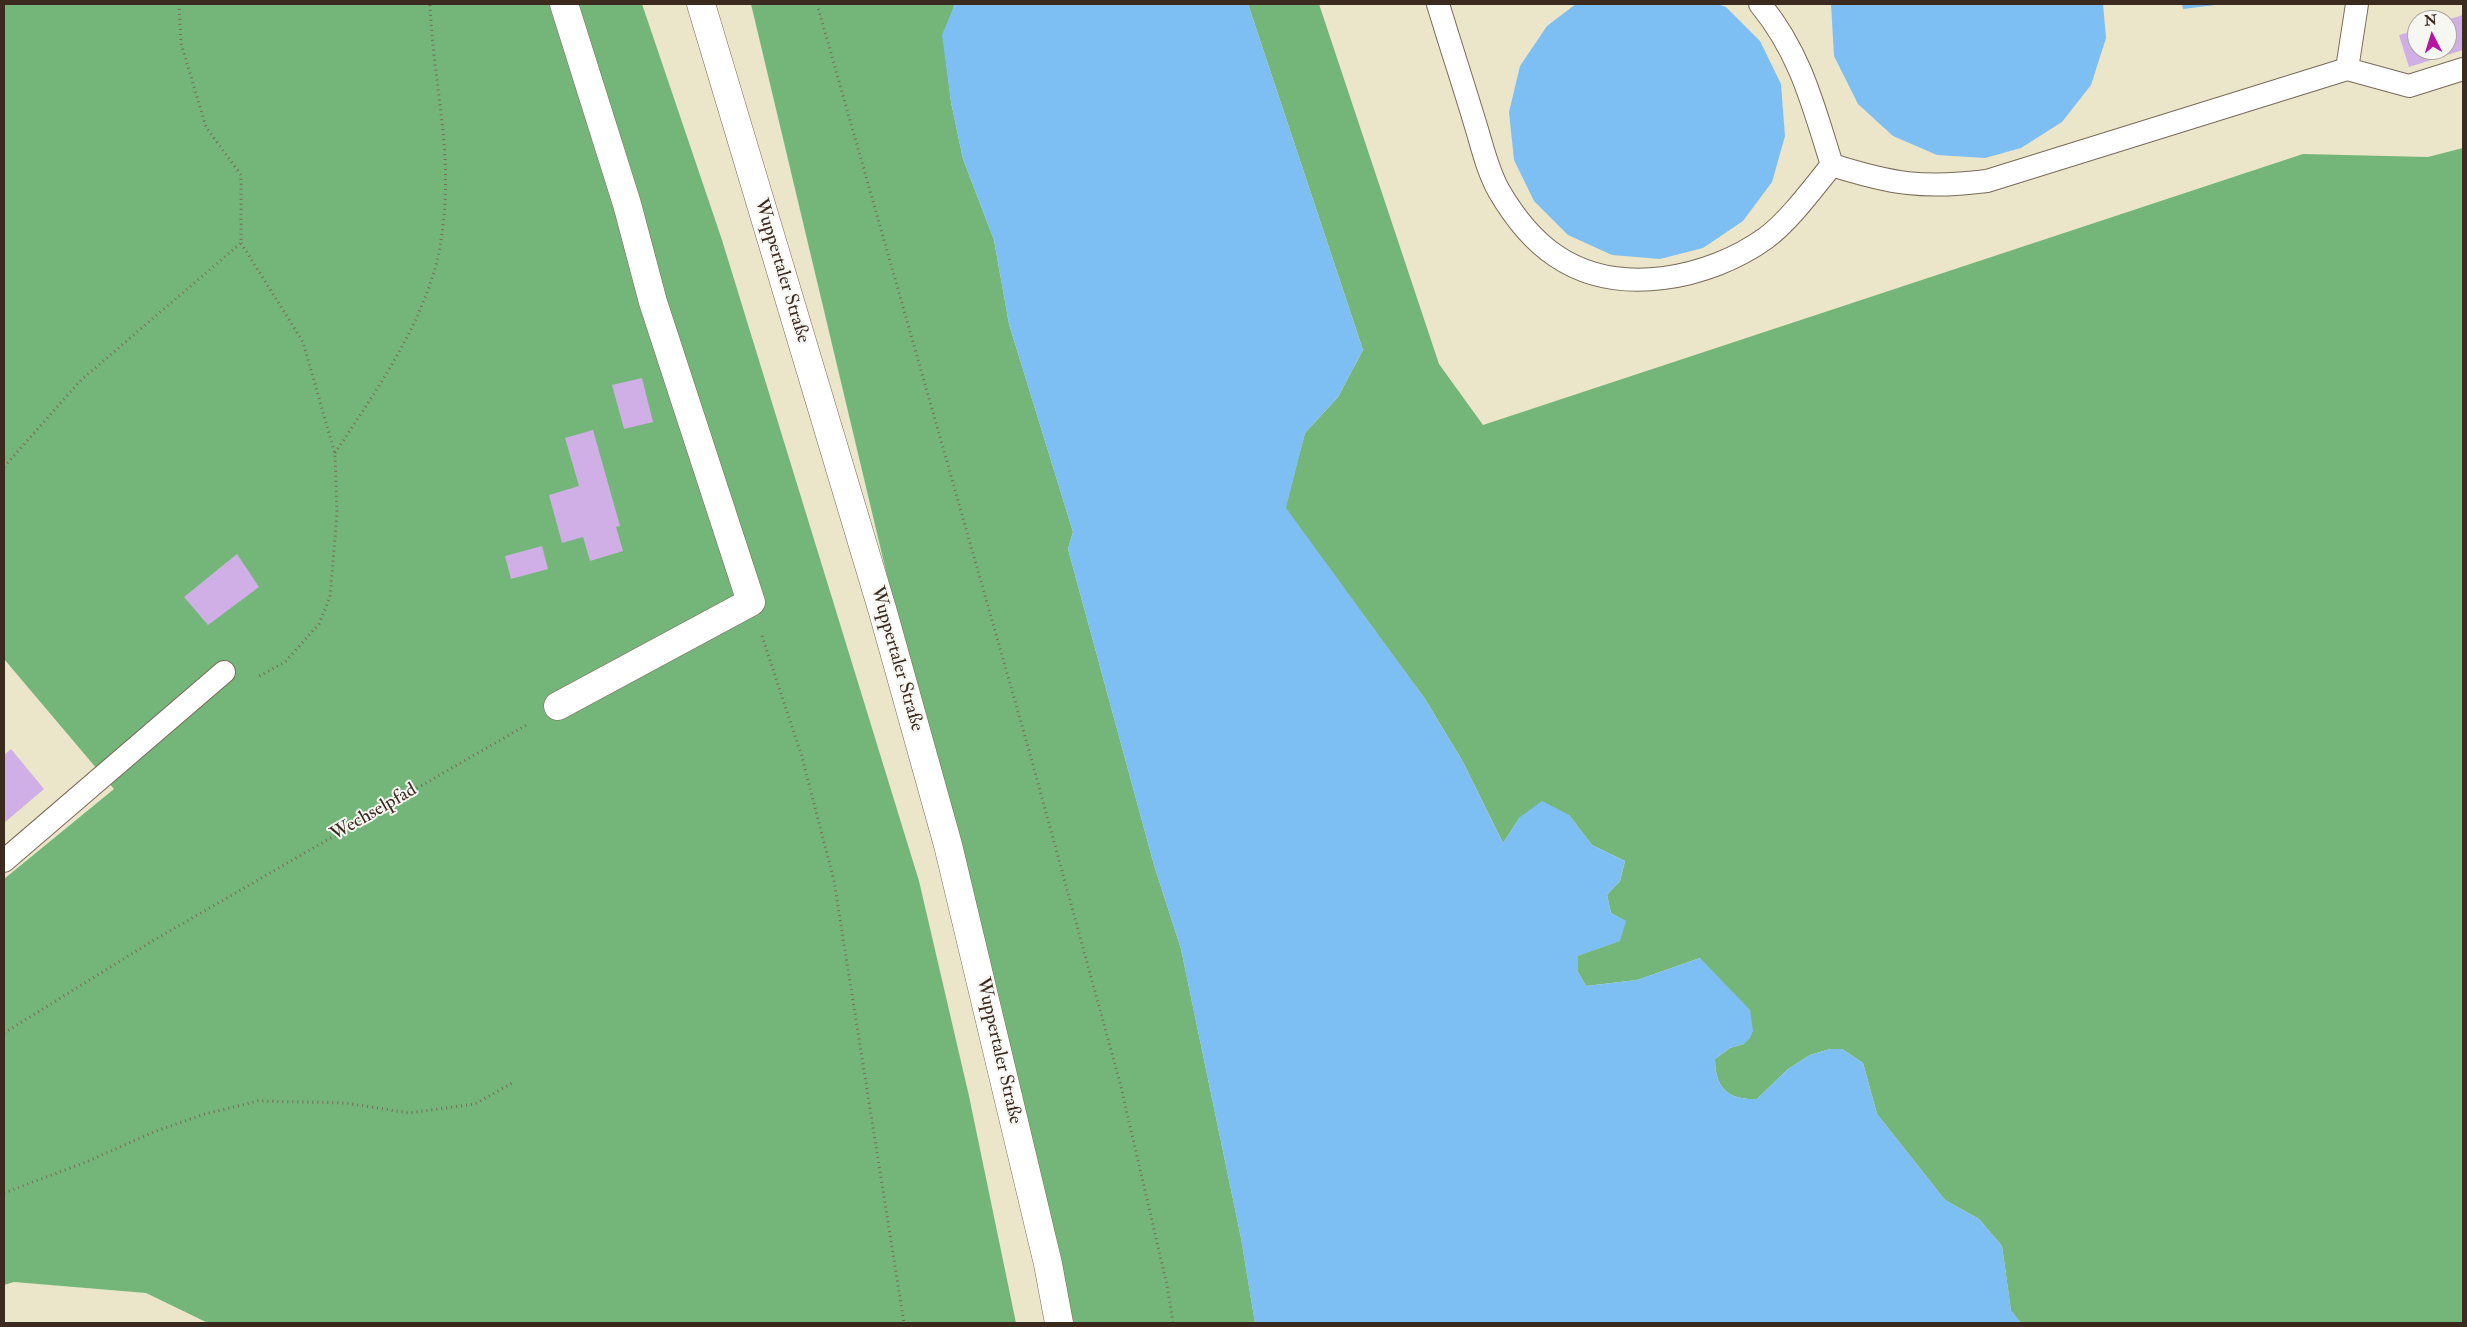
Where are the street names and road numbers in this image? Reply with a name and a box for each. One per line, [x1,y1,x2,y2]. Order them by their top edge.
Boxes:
street label: Wuppertaler Straße [748,196,814,346]
street label: Wuppertaler Straße [864,584,928,734]
street label: Wechselpfad [327,779,421,847]
street label: Wuppertaler Straße [970,976,1026,1126]

